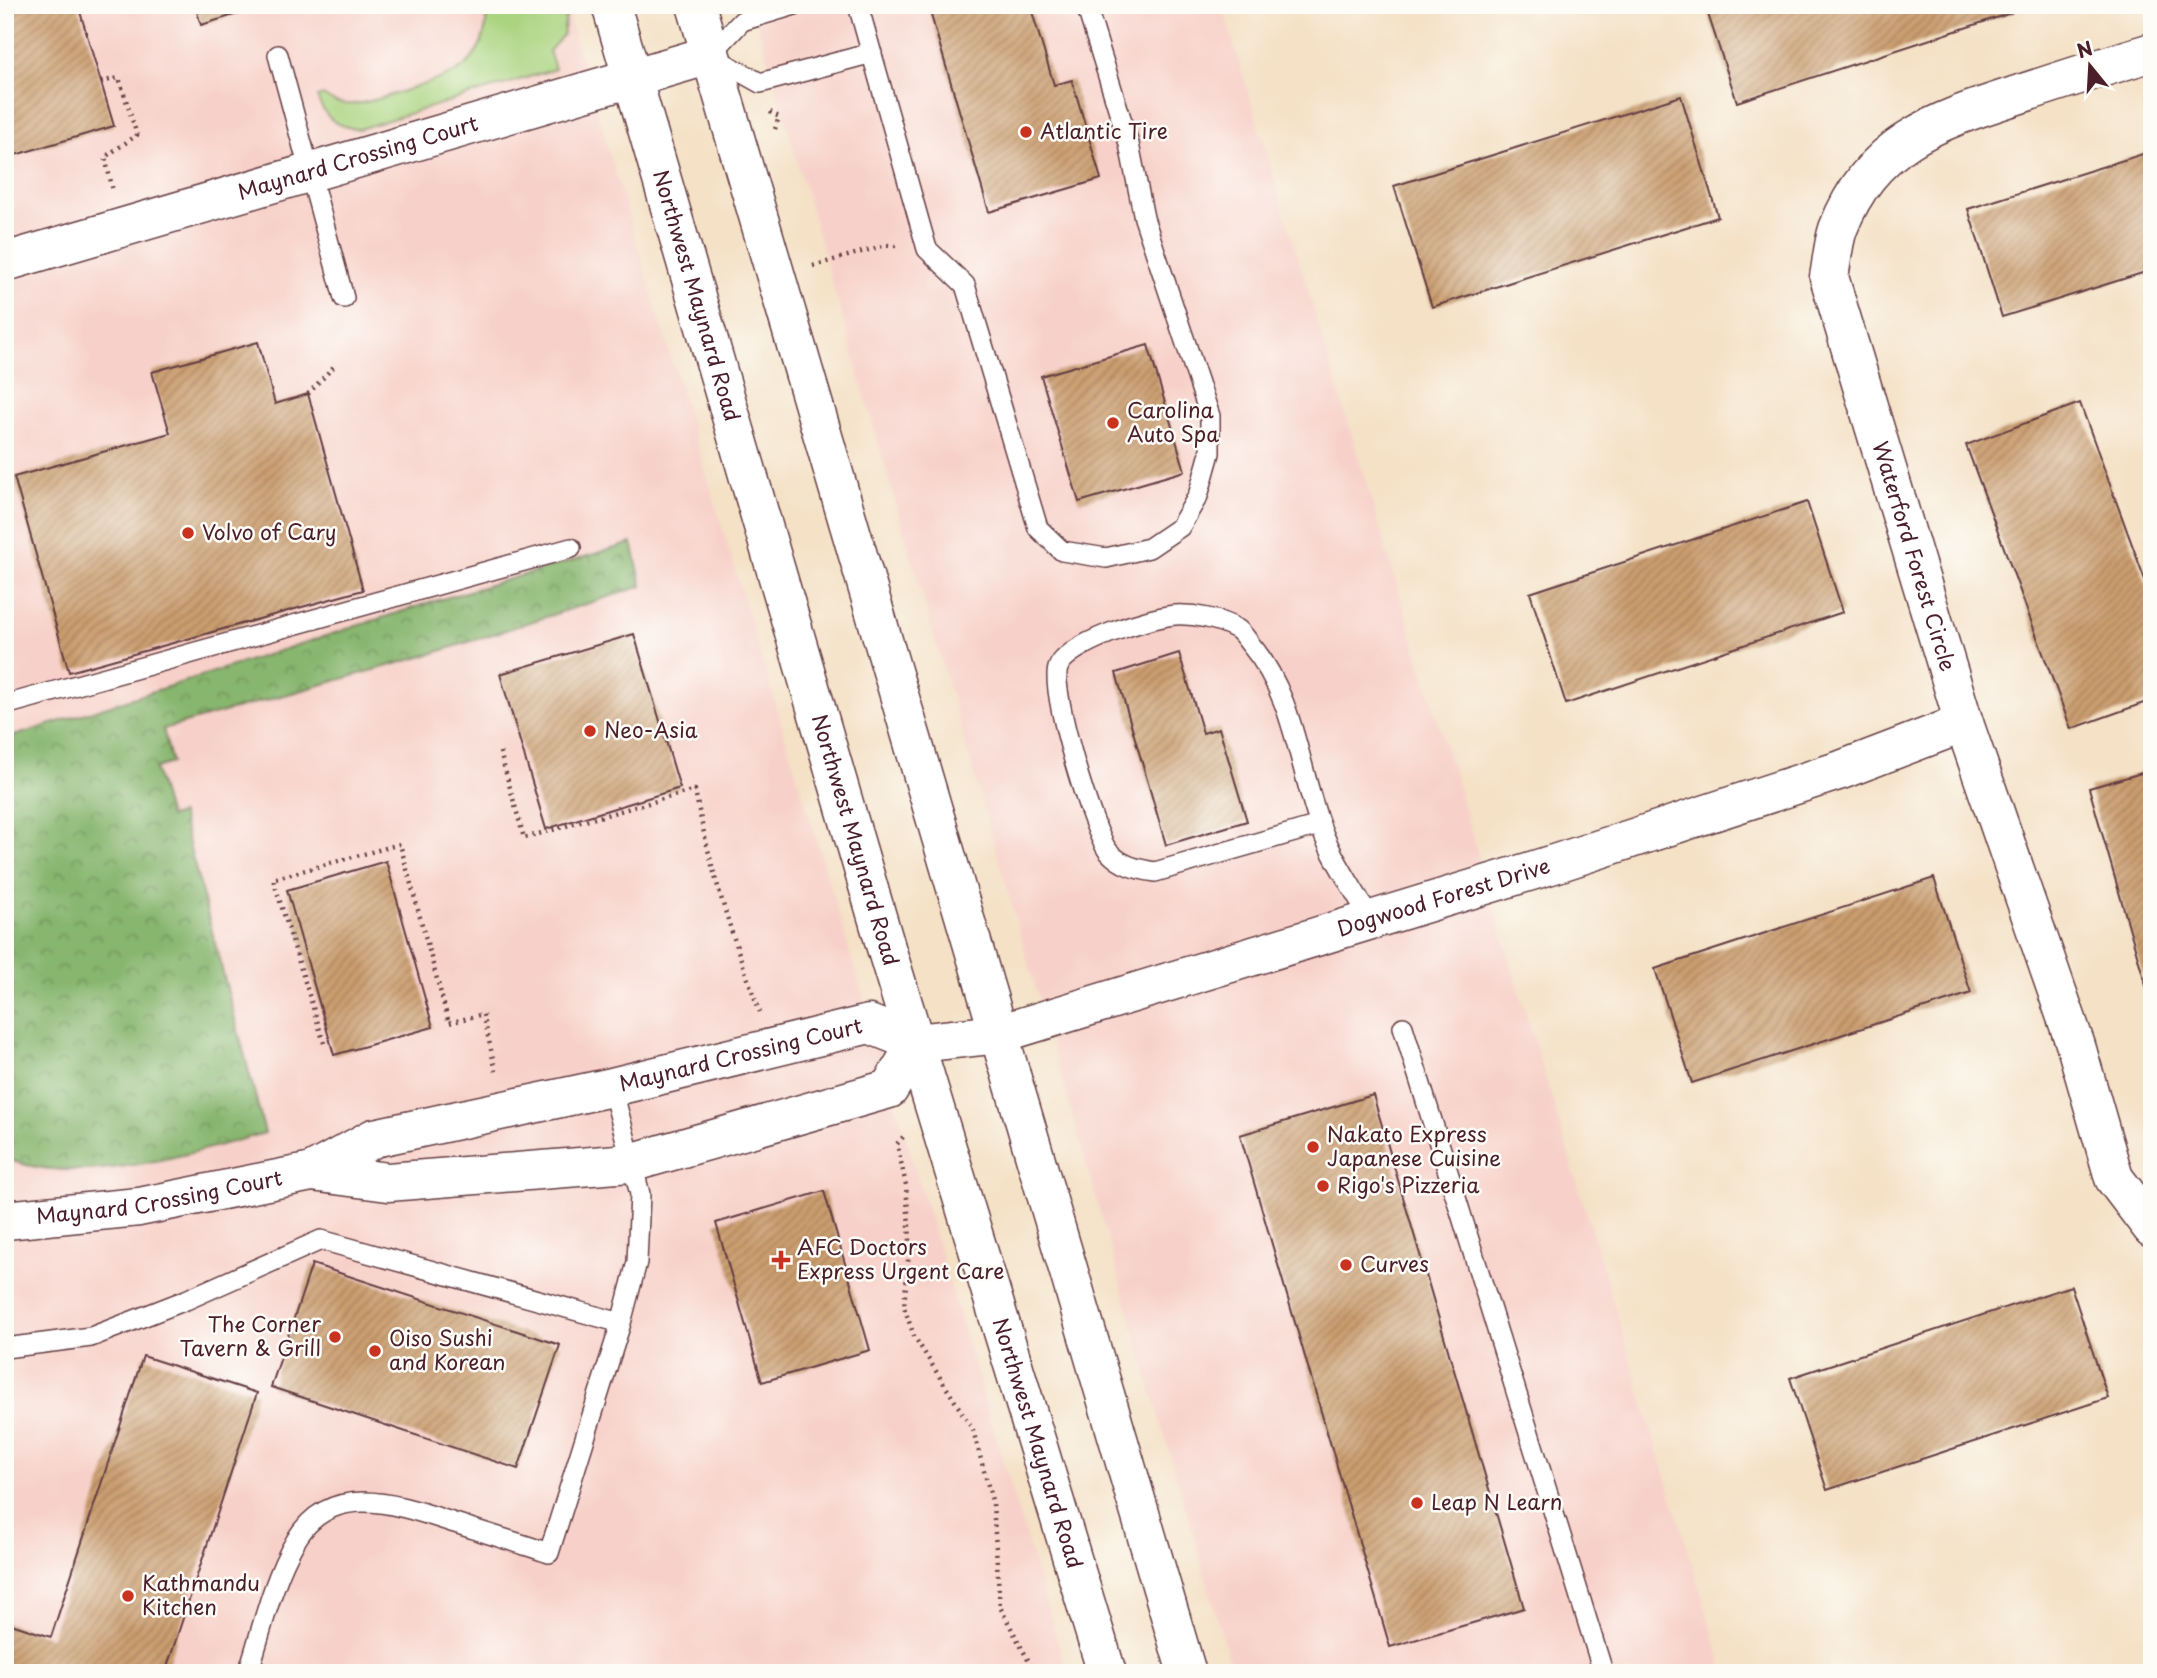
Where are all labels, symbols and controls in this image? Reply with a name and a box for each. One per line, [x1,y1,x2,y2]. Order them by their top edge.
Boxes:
north arrow [2056,32,2126,102]
text: N [2073,33,2096,65]
street label: Maynard Crossing Court [234,106,482,207]
place label: Atlantic Tire [1040,114,1168,146]
marker: Atlantic Tire [1018,124,1034,140]
street label: Northwest Maynard Road [646,166,750,425]
place label: Carolina Auto Spa [1127,393,1219,449]
marker: Carolina Auto Spa [1105,415,1121,431]
street label: Waterford Forest Circle [1866,437,1965,675]
place label: Volvo of Cary [202,515,337,547]
marker: Volvo of Cary [180,525,196,541]
street label: Northwest Maynard Road [805,710,909,969]
place label: Neo-Asia [604,713,698,745]
marker: Neo-Asia [582,723,598,739]
street label: Dogwood Forest Drive [1333,848,1553,944]
street label: Maynard Crossing Court [616,1008,865,1099]
place label: Nakato Express Japanese Cuisine [1327,1117,1501,1173]
marker: Nakato Express Japanese Cuisine [1305,1139,1321,1155]
street label: Maynard Crossing Court [35,1160,285,1231]
place label: Rigo's Pizzeria [1337,1168,1480,1200]
marker: Rigo's Pizzeria [1315,1178,1331,1194]
place label: AFC Doctors Express Urgent Care [797,1230,1004,1286]
place label: Curves [1360,1247,1429,1279]
marker: AFC Doctors Express Urgent Care [771,1250,791,1270]
marker: Curves [1338,1257,1354,1273]
place label: The Corner Tavern & Grill [180,1307,321,1363]
street label: Northwest Maynard Road [986,1313,1092,1572]
place label: Oiso Sushi and Korean [389,1321,505,1377]
marker: The Corner Tavern & Grill [327,1329,343,1345]
marker: Oiso Sushi and Korean [367,1343,383,1359]
place label: Leap N Learn [1431,1485,1562,1517]
marker: Leap N Learn [1409,1495,1425,1511]
place label: Kathmandu Kitchen [142,1566,260,1622]
marker: Kathmandu Kitchen [120,1588,136,1604]

